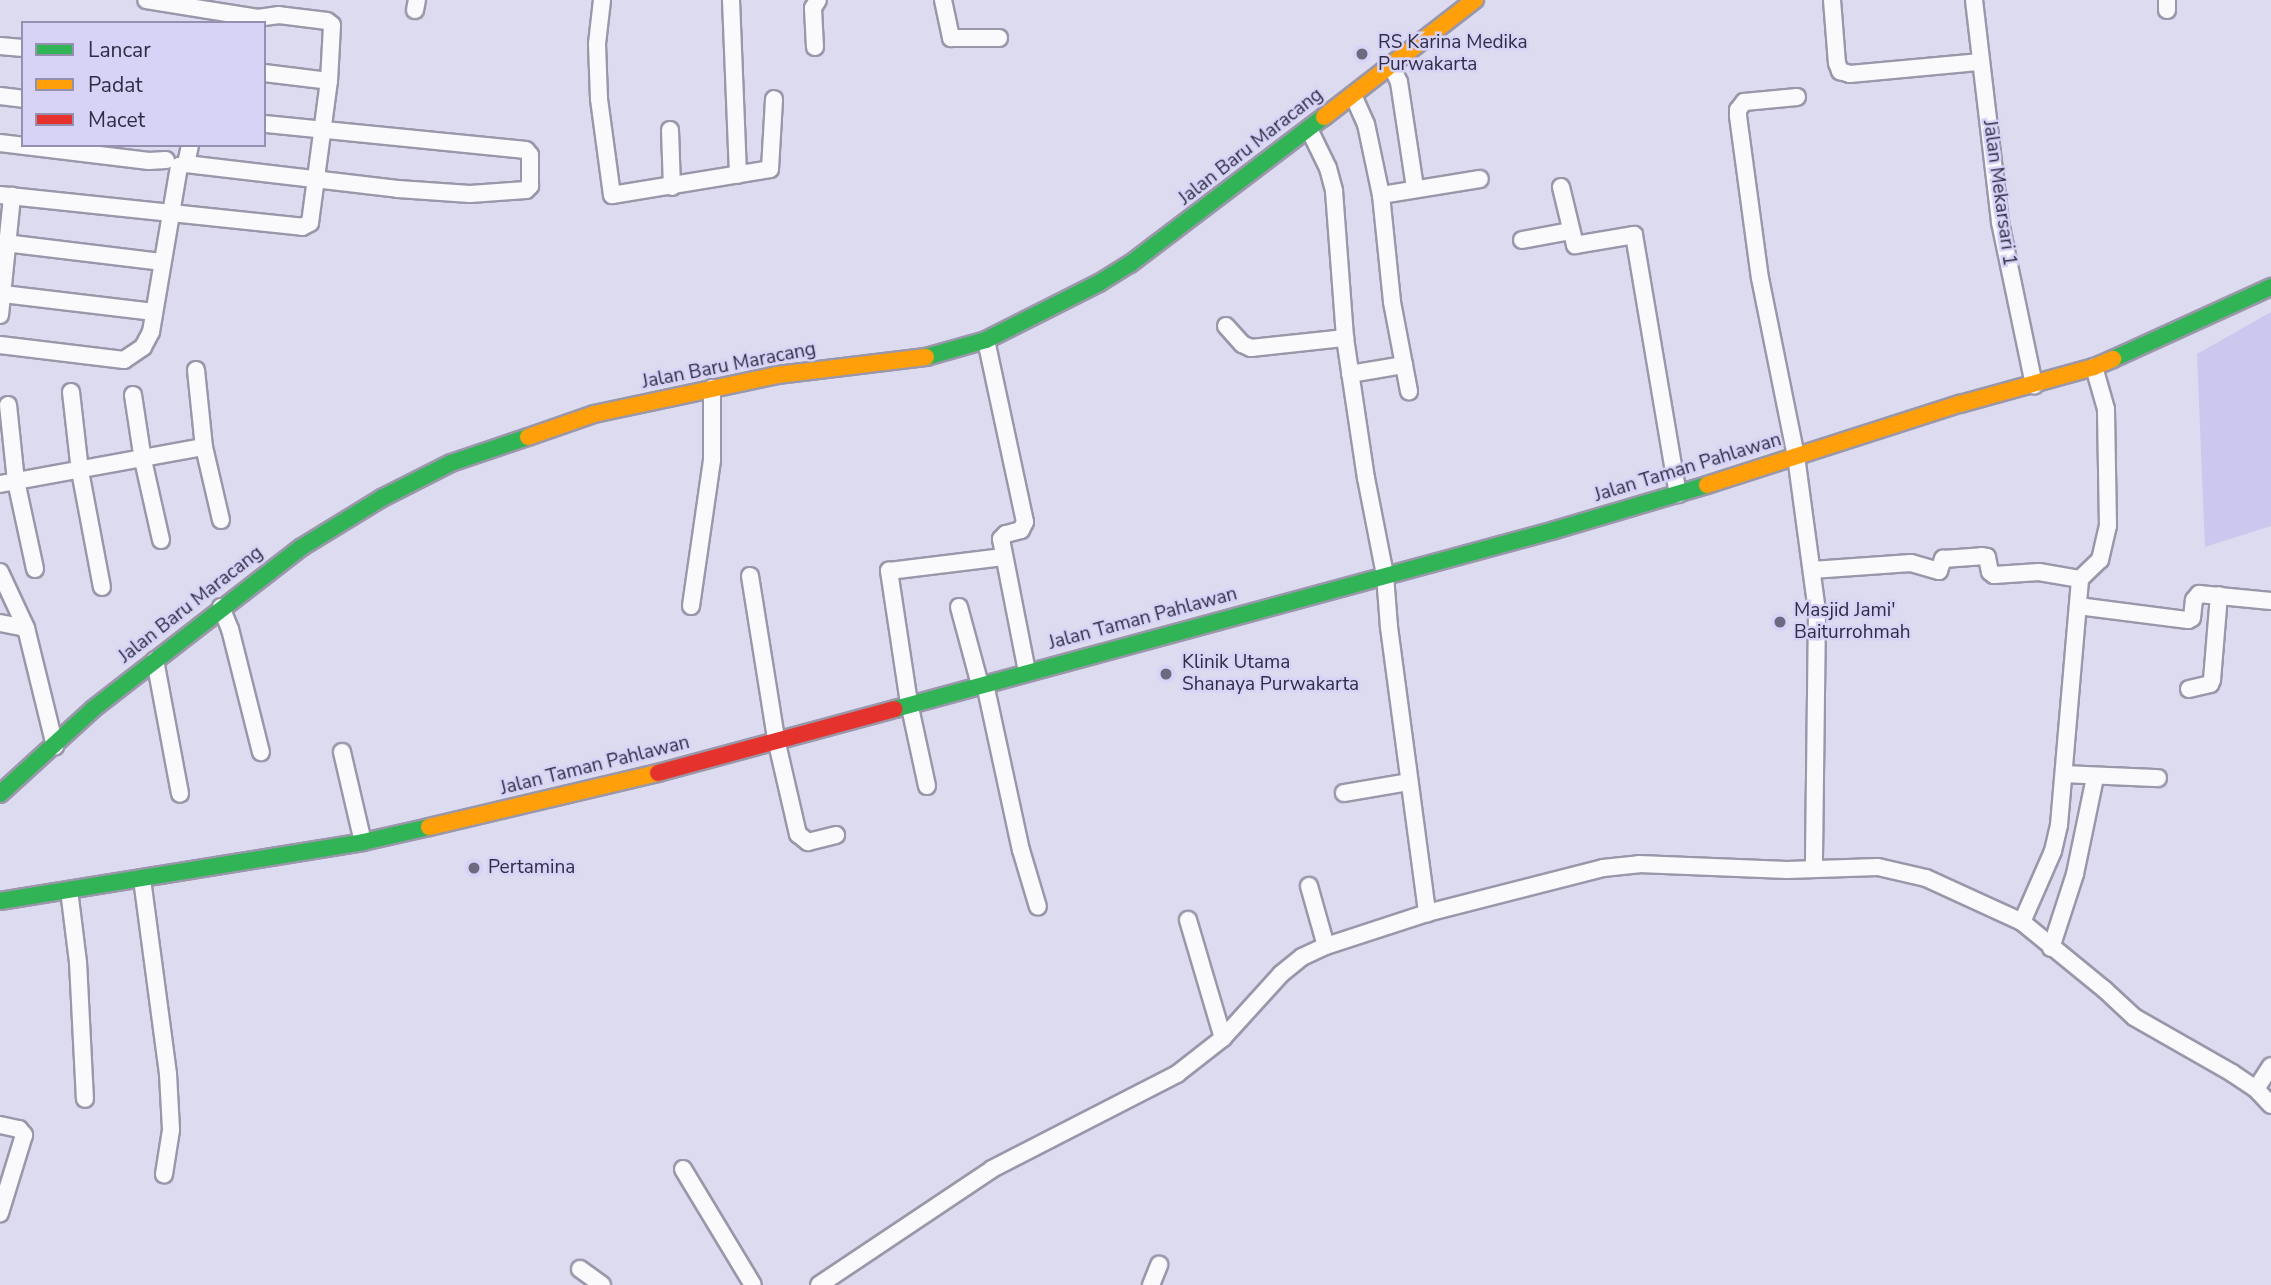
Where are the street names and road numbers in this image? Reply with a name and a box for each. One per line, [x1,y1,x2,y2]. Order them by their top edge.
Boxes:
street label: Jalan Baru Maracang [1174,84,1328,210]
street label: Jalan Mekarsari 1 [1977,119,2021,267]
street label: Jalan Baru Maracang [640,338,818,394]
street label: Jalan Taman Pahlawan [1592,429,1784,507]
street label: Jalan Baru Maracang [114,542,268,668]
street label: Jalan Taman Pahlawan [1046,583,1240,655]
street label: Jalan Taman Pahlawan [498,731,692,801]

